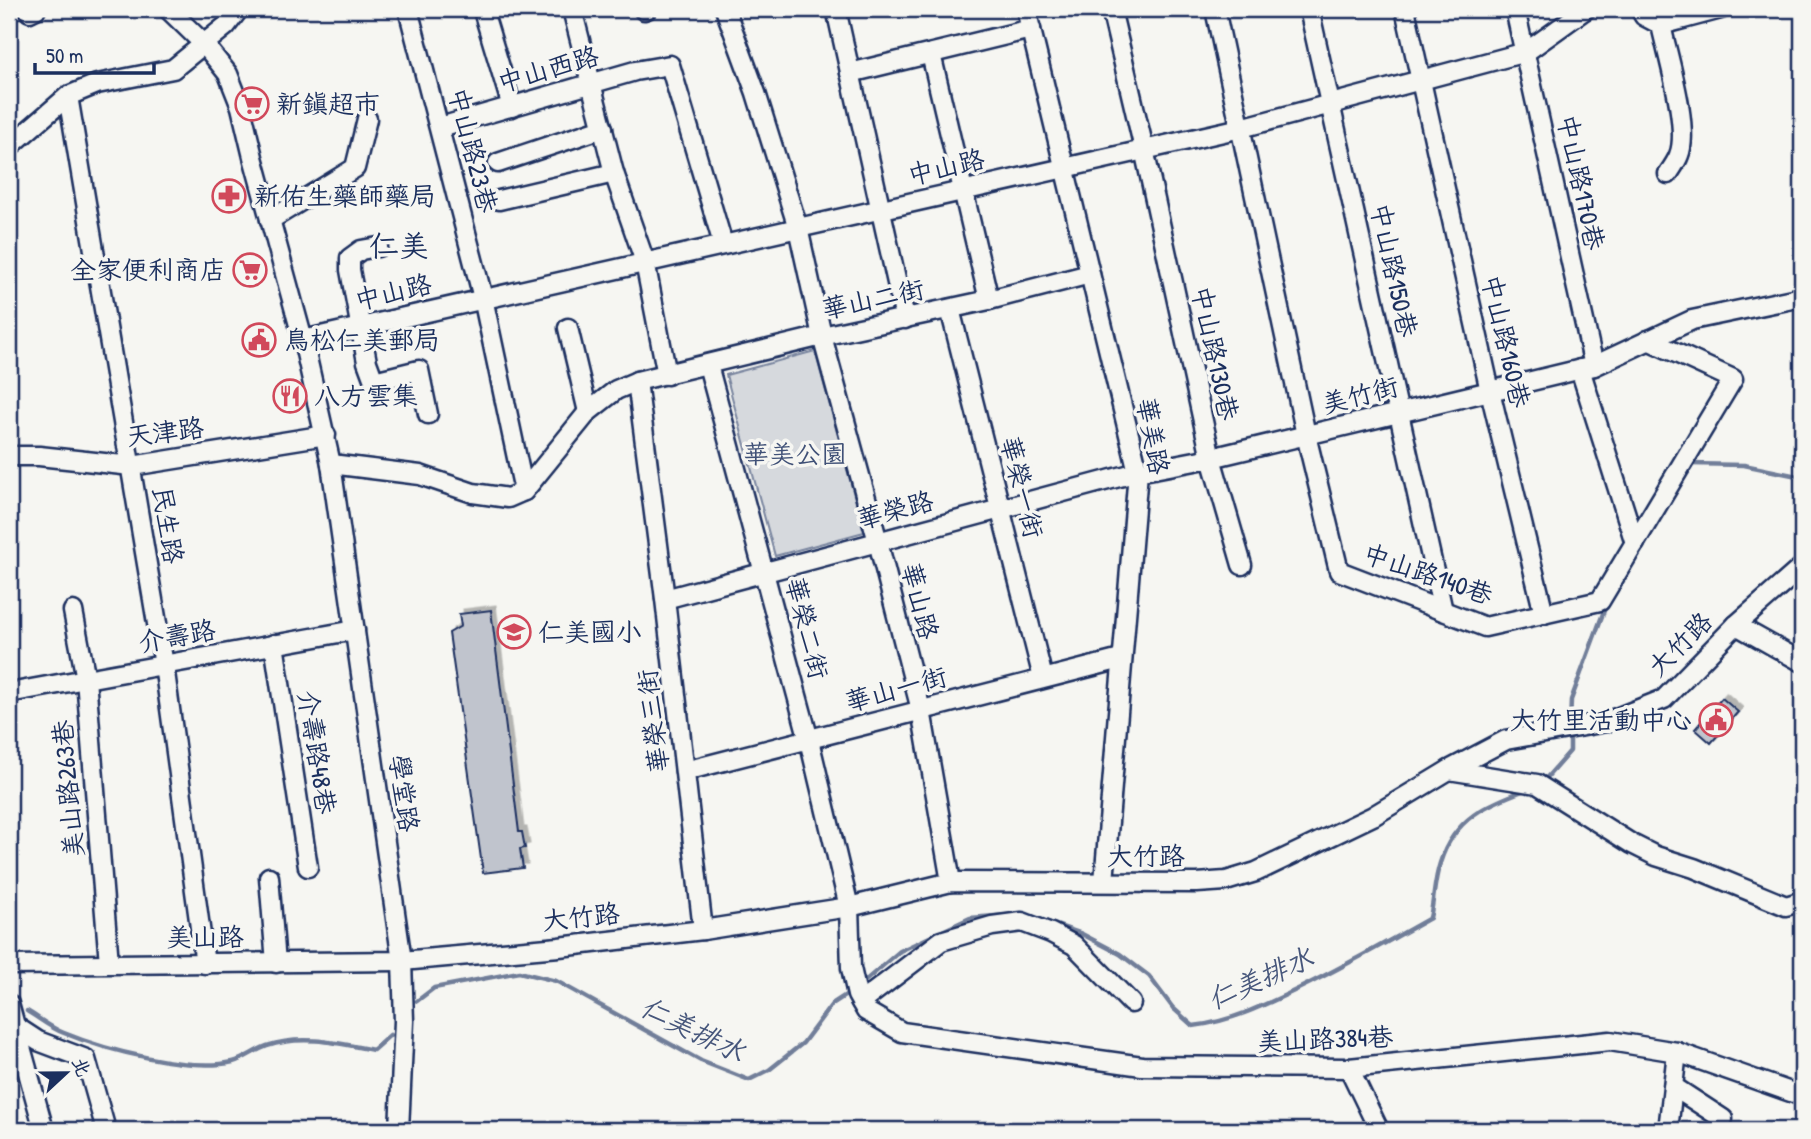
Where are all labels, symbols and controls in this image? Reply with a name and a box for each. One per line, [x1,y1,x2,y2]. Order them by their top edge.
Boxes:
scale bar [35,32,154,76]
street label: 中山西路 [493,37,603,100]
text: 50 m [46,41,83,70]
street label: 中山路23巷 [441,84,506,216]
supermarket icon: 新鎮超市 [233,85,271,123]
place label: 新鎮超市 [276,86,380,121]
street label: 中山路170巷 [1550,111,1613,253]
street label: 中山路 [904,141,988,192]
pharmacy icon: 新佑生藥師藥局 [210,177,248,215]
place label: 新佑生藥師藥局 [254,178,436,213]
street label: 中山路150巷 [1363,200,1426,340]
district label: 仁美 [369,225,429,265]
supermarket icon: 全家便利商店 [231,251,269,289]
place label: 全家便利商店 [70,252,226,287]
street label: 中山路 [351,266,435,317]
street label: 華山二街 [818,271,927,326]
street label: 中山路160巷 [1474,271,1539,411]
street label: 中山路130巷 [1184,282,1247,423]
public building icon: 鳥松仁美郵局 [240,321,278,359]
place label: 鳥松仁美郵局 [284,322,440,357]
street label: 美竹街 [1318,368,1402,421]
restaurant icon: 八方雲集 [271,377,309,415]
place label: 八方雲集 [314,378,418,413]
street label: 華美路 [1129,394,1178,477]
street label: 天津路 [124,409,206,454]
street label: 華榮一街 [993,432,1052,542]
park label: 華美公園 [743,436,847,471]
street label: 華榮路 [853,483,937,537]
street label: 民生路 [145,484,192,566]
street label: 中山路140巷 [1359,535,1498,612]
street label: 華山路 [894,559,947,643]
street label: 華榮二街 [778,573,837,683]
street label: 大竹路 [1640,604,1720,684]
street label: 介壽路 [135,611,218,660]
school or university icon: 仁美國小 [495,613,533,651]
place label: 仁美國小 [538,614,642,649]
street label: 華山一街 [841,658,951,719]
street label: 華榮三街 [629,667,676,775]
street label: 介壽路48巷 [290,687,345,816]
public building icon: 大竹里活動中心 [1697,701,1735,739]
place label: 大竹里活動中心 [1510,702,1692,737]
street label: 美山路263巷 [44,719,91,859]
street label: 學堂路 [382,752,427,834]
street label: 大竹路 [1107,838,1185,873]
street label: 大竹路 [540,895,622,938]
street label: 美山路 [166,919,244,954]
water label: 仁美排水 [1201,937,1320,1018]
water label: 仁美排水 [634,987,753,1071]
street label: 美山路384巷 [1256,1019,1394,1058]
north arrow [32,1038,102,1108]
text: 北 [66,1053,97,1080]

